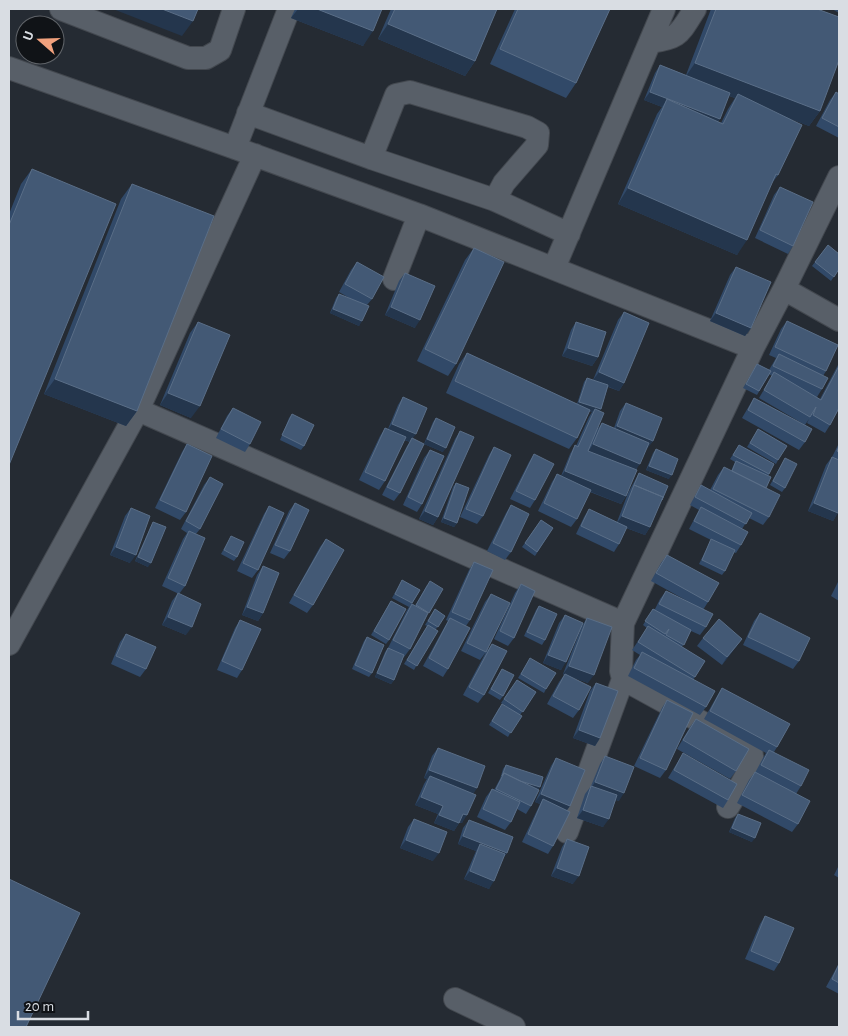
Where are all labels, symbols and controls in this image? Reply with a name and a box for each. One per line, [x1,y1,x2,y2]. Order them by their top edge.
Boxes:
north arrow [15,15,65,65]
text: U [21,29,37,42]
scale bar [18,988,88,1020]
text: 20 m [25,999,54,1014]

